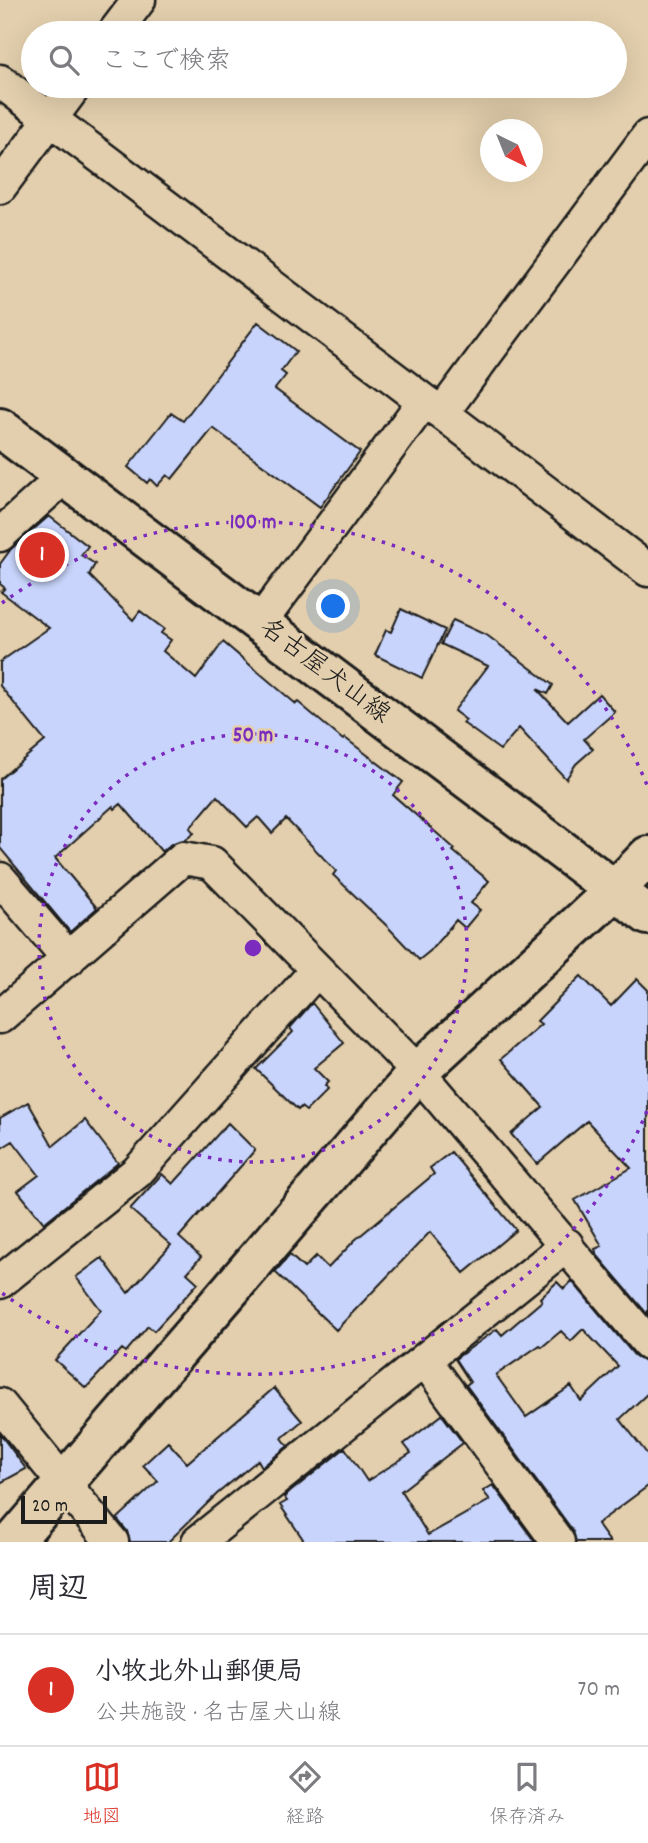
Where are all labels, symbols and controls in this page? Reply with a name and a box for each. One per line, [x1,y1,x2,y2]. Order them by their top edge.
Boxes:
search box [21,21,627,98]
icon: search [45,41,83,79]
text: ここで検索 [101,44,231,81]
north arrow [480,119,543,182]
text: 100 m [230,509,276,539]
pin: 1 [19,529,65,581]
your location [316,589,350,623]
street label: 名古屋犬山線 [251,610,397,734]
text: 50 m [233,722,273,752]
centre of rings [241,936,265,960]
scale bar [21,1493,107,1525]
text: 20 m [32,1494,68,1521]
text: 周辺 [28,1570,88,1613]
text: 小牧北外山郵便局 [95,1655,303,1692]
text: 1 [48,1674,54,1707]
text: 70 m [578,1674,620,1707]
text: 公共施設 · 名古屋犬山線 [95,1698,341,1731]
tab: 地図 [83,1758,121,1832]
tab: 経路 [286,1758,324,1832]
tab: 保存済み [489,1758,565,1832]

